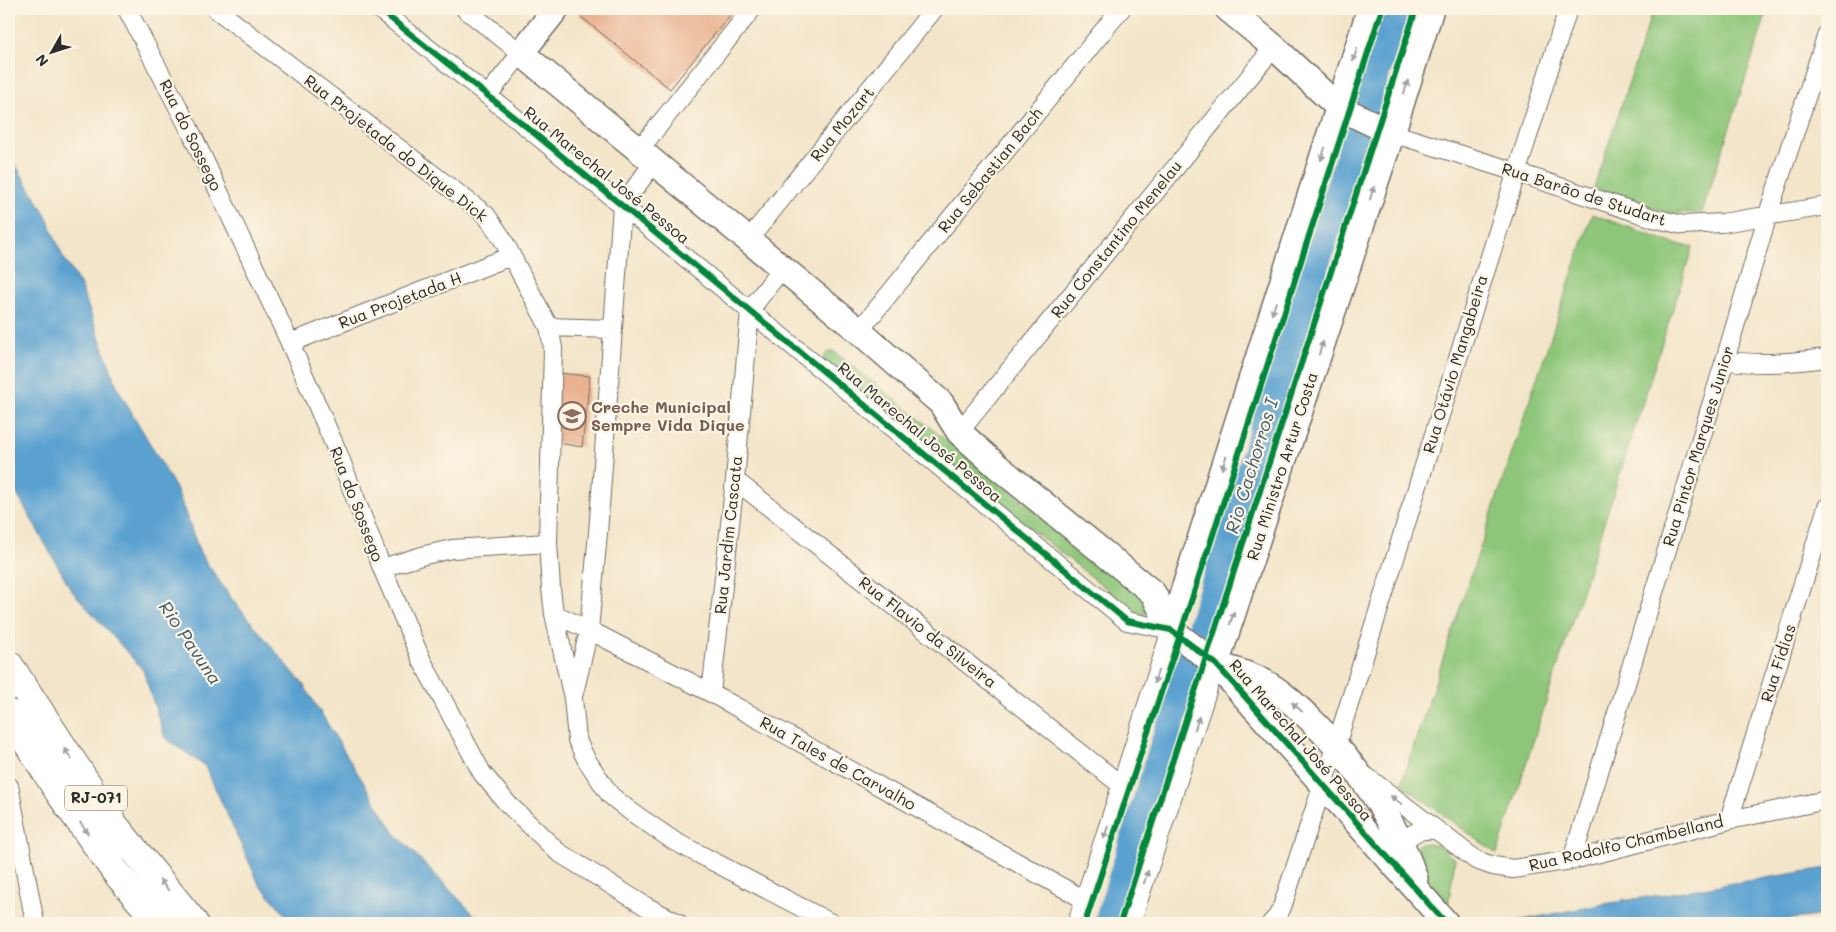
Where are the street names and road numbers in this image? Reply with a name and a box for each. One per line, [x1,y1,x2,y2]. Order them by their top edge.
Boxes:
street label: Rua Projetada do Dique Dick [300,69,492,226]
street label: Rua do Sossego [155,76,228,194]
street label: Rua Mozart [805,82,878,165]
street label: Rua Marechal José Pessoa [520,101,695,248]
street label: Rua Sebastian Bach [933,103,1047,237]
street label: Rua Constantino Menelau [1045,155,1186,322]
street label: Rua Barão de Studart [1499,157,1669,230]
street label: Rua Projetada H [335,266,464,333]
street label: Rua Otávio Mangabeira [1417,272,1492,456]
street label: Rua Pintor Marques Junior [1657,343,1738,549]
street label: Rua Marechal José Pessoa [834,357,1007,507]
street label: Rua Ministro Artur Costa [1241,369,1322,563]
street label: Rua do Sossego [326,443,389,564]
street label: Rua Jardim Cascata [709,455,746,615]
street label: Rua Flavio da Silveira [855,571,1002,692]
street label: Rua Fídias [1755,621,1800,705]
street label: Rua Marechal José Pessoa [1225,654,1378,825]
street label: Rua Tales de Carvalho [756,711,920,814]
road number: RJ-071 [65,786,127,810]
street label: Rua Rodolfo Chambelland [1527,810,1725,875]

